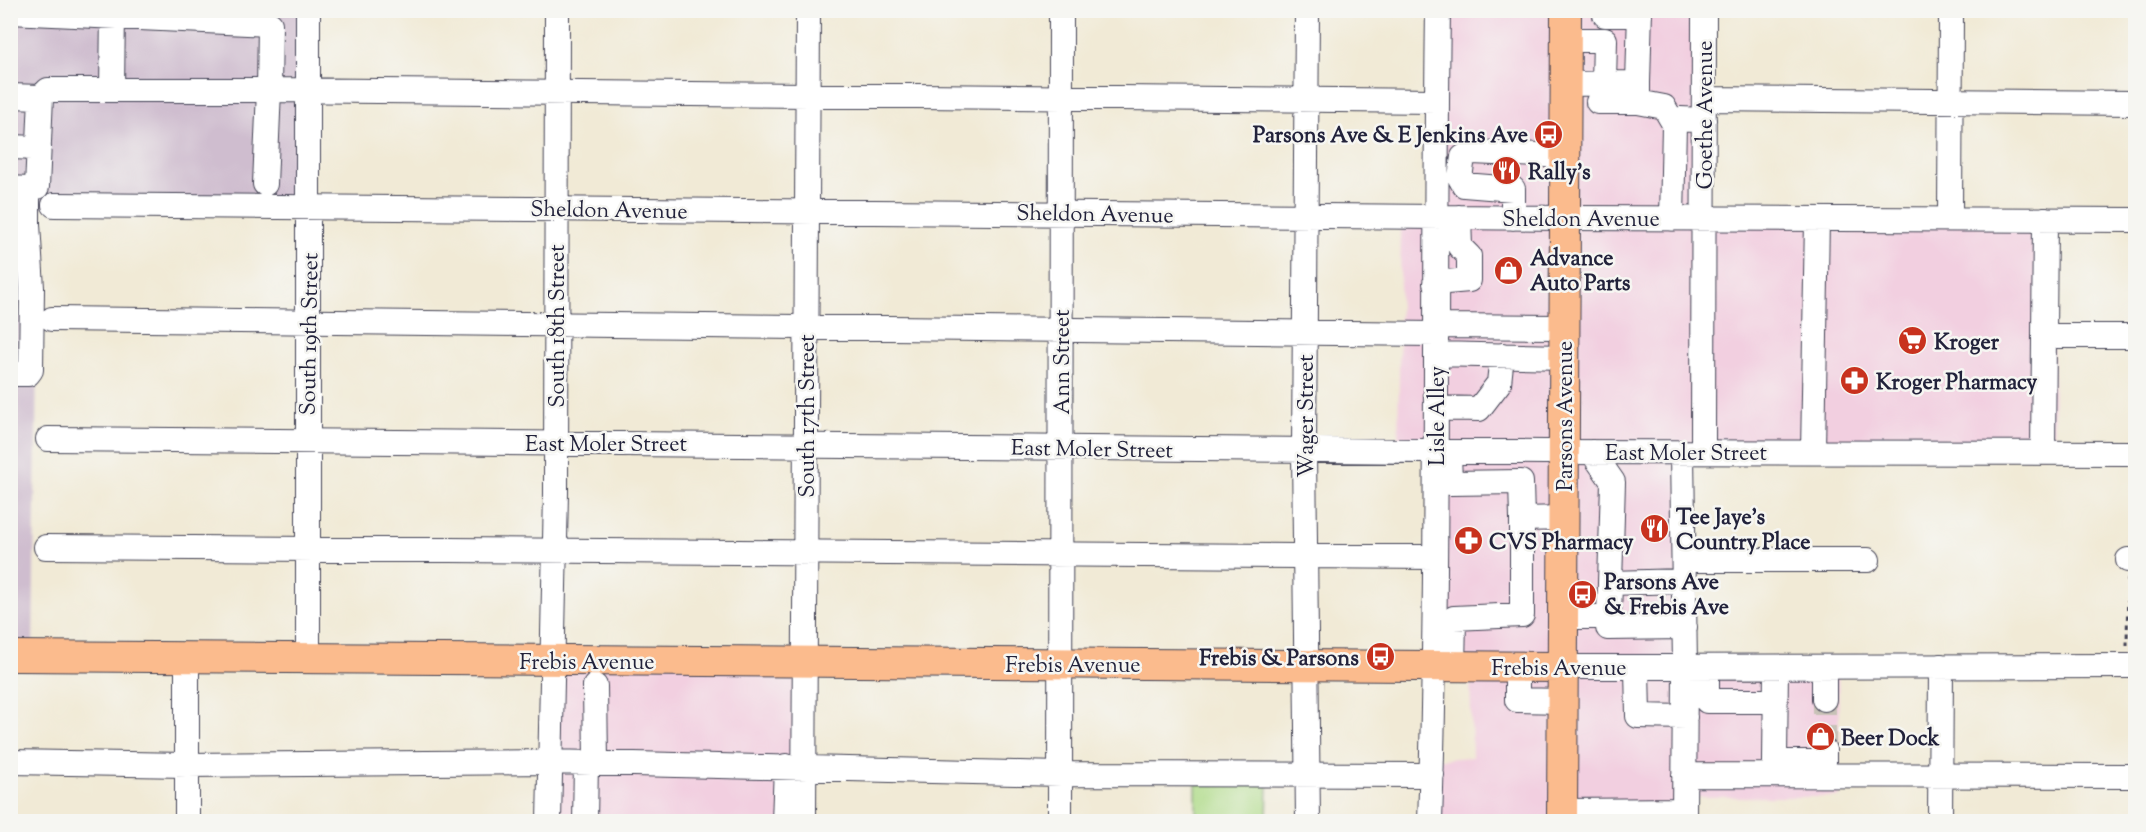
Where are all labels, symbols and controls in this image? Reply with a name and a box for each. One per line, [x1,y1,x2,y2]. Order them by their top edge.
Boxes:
street label: Goethe Avenue [1691,41,1723,189]
bus stop icon: Parsons Ave & E Jenkins Ave [1533,118,1565,150]
place label: Parsons Ave & E Jenkins Ave [1253,121,1528,153]
restaurant icon: Rally's [1491,155,1523,187]
place label: Rally's [1528,158,1591,190]
street label: Sheldon Avenue [530,195,688,229]
street label: Sheldon Avenue [1016,199,1174,233]
street label: Sheldon Avenue [1502,205,1660,237]
street label: South 18th Street [543,244,575,408]
place label: Advance Auto Parts [1530,244,1631,301]
street label: South 19th Street [294,252,328,416]
shop icon: Advance Auto Parts [1493,254,1525,286]
street label: Ann Street [1048,309,1080,415]
supermarket icon: Kroger [1897,325,1929,357]
place label: Kroger [1934,328,2000,360]
street label: South 17th Street [793,334,825,498]
street label: Parsons Avenue [1551,341,1583,491]
street label: Wager Street [1292,354,1324,478]
pharmacy icon: Kroger Pharmacy [1839,365,1871,397]
street label: Lisle Alley [1423,366,1455,466]
place label: Kroger Pharmacy [1876,368,2037,400]
street label: East Moler Street [525,430,687,462]
street label: East Moler Street [1011,434,1174,468]
street label: East Moler Street [1605,439,1767,471]
place label: Tee Jaye's Country Place [1676,503,1811,560]
restaurant icon: Tee Jaye's Country Place [1639,513,1671,545]
pharmacy icon: CVS Pharmacy [1452,525,1484,557]
place label: CVS Pharmacy [1489,528,1633,560]
place label: Parsons Ave & Frebis Ave [1604,568,1729,625]
bus stop icon: Parsons Ave & Frebis Ave [1567,578,1599,610]
bus stop icon: Frebis & Parsons [1364,641,1396,673]
place label: Frebis & Parsons [1199,644,1359,676]
street label: Frebis Avenue [519,648,655,680]
street label: Frebis Avenue [1005,651,1141,683]
street label: Frebis Avenue [1491,654,1627,686]
shop icon: Beer Dock [1804,721,1836,753]
place label: Beer Dock [1841,724,1940,756]

